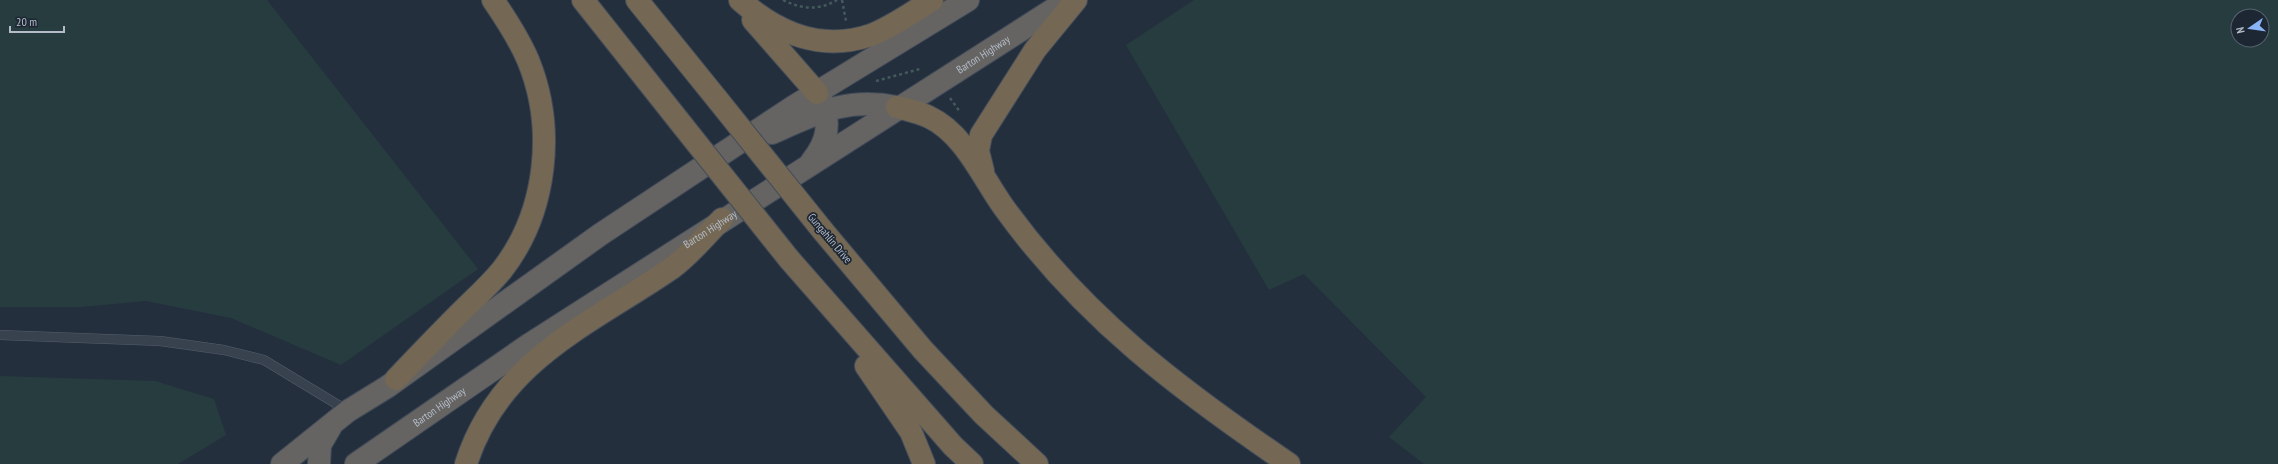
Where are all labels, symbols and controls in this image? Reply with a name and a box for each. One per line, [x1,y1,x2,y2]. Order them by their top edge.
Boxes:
scale bar [10,8,64,34]
north arrow [2230,8,2270,48]
text: 20 m [16,14,37,29]
text: N [2233,26,2248,35]
street label: Barton Highway [954,32,1013,77]
street label: Barton Highway [681,206,740,251]
street label: Gungahlin Drive [805,210,855,266]
street label: Barton Highway [410,383,469,430]

